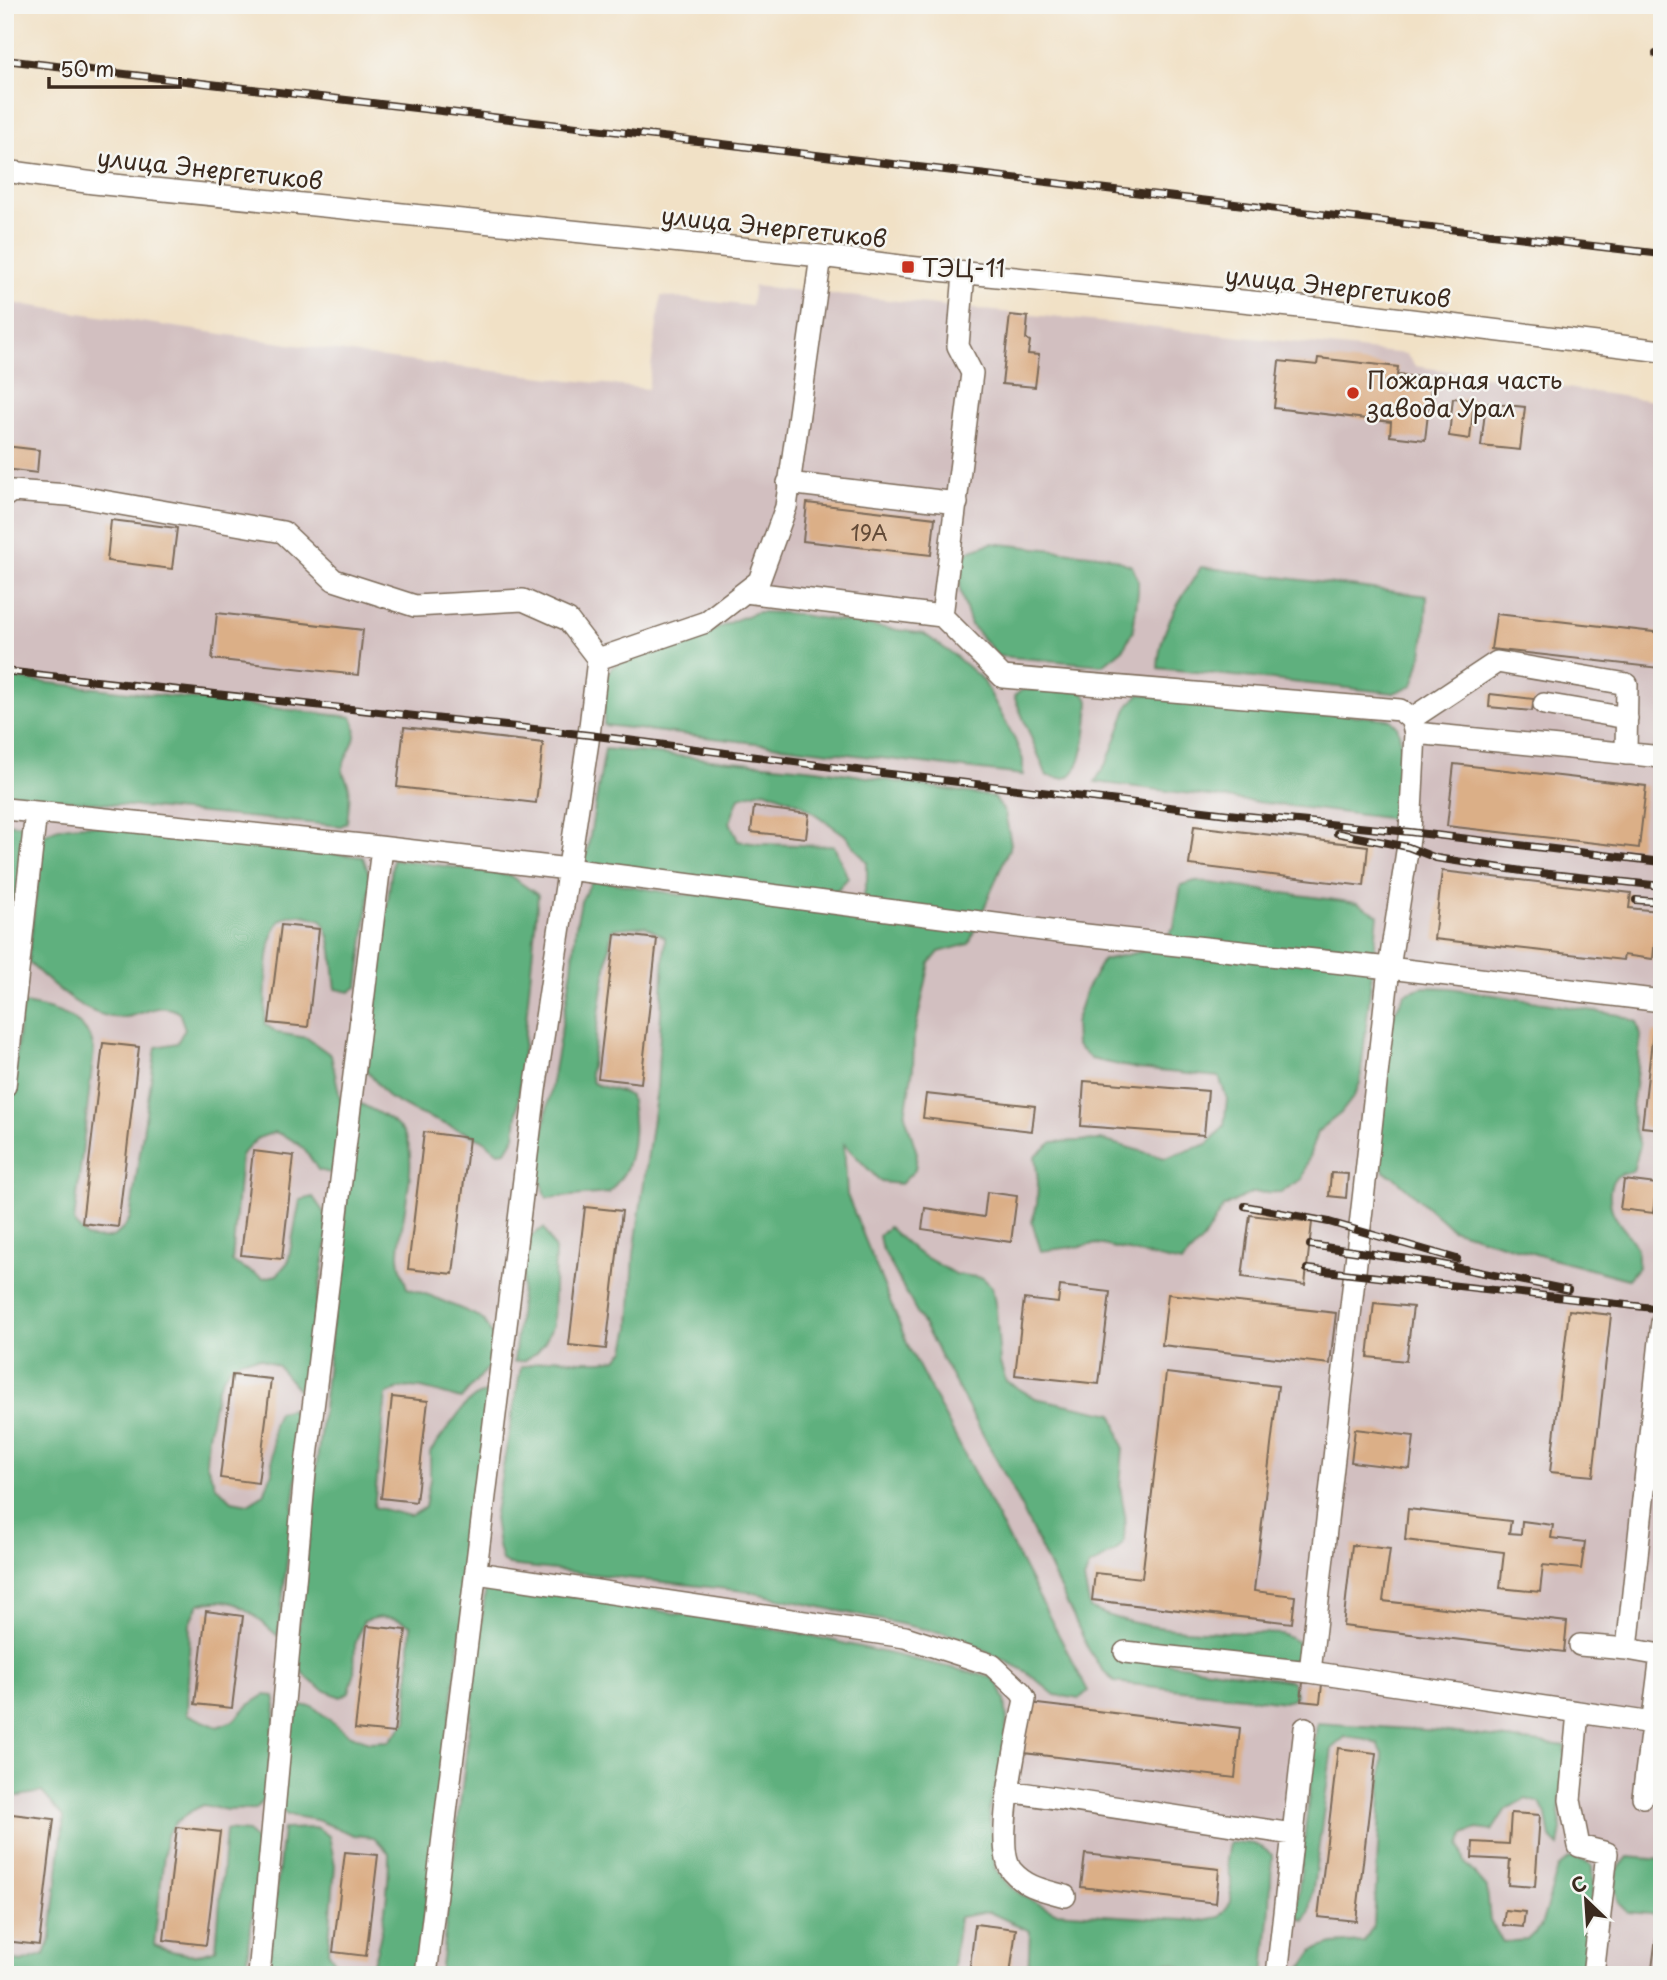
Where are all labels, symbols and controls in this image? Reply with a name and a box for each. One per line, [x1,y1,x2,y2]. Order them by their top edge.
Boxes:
scale bar [49,46,180,90]
text: 50 m [60,52,114,84]
street label: улица Энергетиков [95,138,325,198]
street label: улица Энергетиков [659,196,889,256]
place label: ТЭЦ-11 [922,249,1005,285]
street label: улица Энергетиков [1223,256,1453,316]
marker: ТЭЦ-11 [900,259,916,275]
place label: Пожарная часть завода Урал [1366,361,1562,425]
marker: Пожарная часть завода Урал [1345,385,1361,401]
house number: 19А [850,516,888,548]
north arrow [1552,1864,1622,1934]
text: С [1566,1868,1591,1899]

